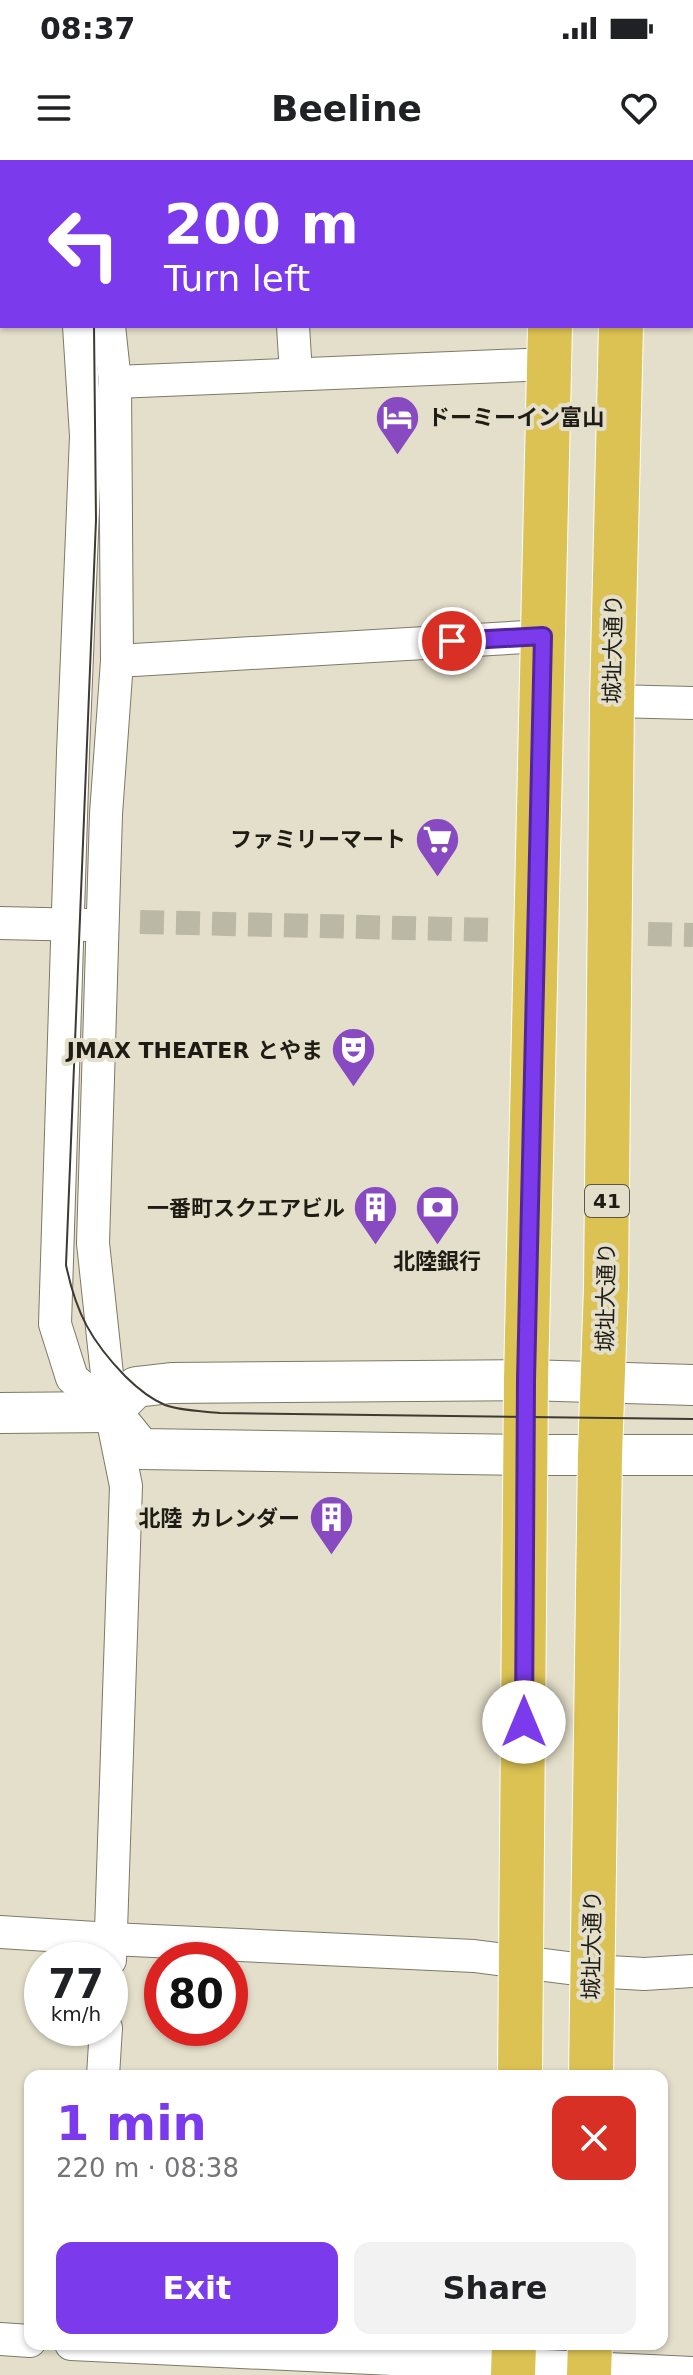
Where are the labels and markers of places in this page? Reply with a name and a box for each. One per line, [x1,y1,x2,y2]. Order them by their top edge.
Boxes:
hotel icon: ドーミーイン富山 [373,393,421,456]
place label: ドーミーイン富山 [428,405,604,430]
pin [418,607,486,675]
supermarket icon: ファミリーマート [413,815,461,878]
place label: ファミリーマート [230,827,406,852]
theatre icon: JMAX THEATER とやま [330,1026,378,1089]
place label: JMAX THEATER とやま [65,1038,323,1063]
building icon: 一番町スクエアビル [352,1184,400,1247]
bank icon: 北陸銀行 [413,1184,461,1247]
place label: 一番町スクエアビル [147,1196,345,1221]
place label: 北陸銀行 [393,1249,481,1274]
building icon: 北陸 カレンダー [307,1494,355,1557]
place label: 北陸 カレンダー [138,1506,300,1531]

